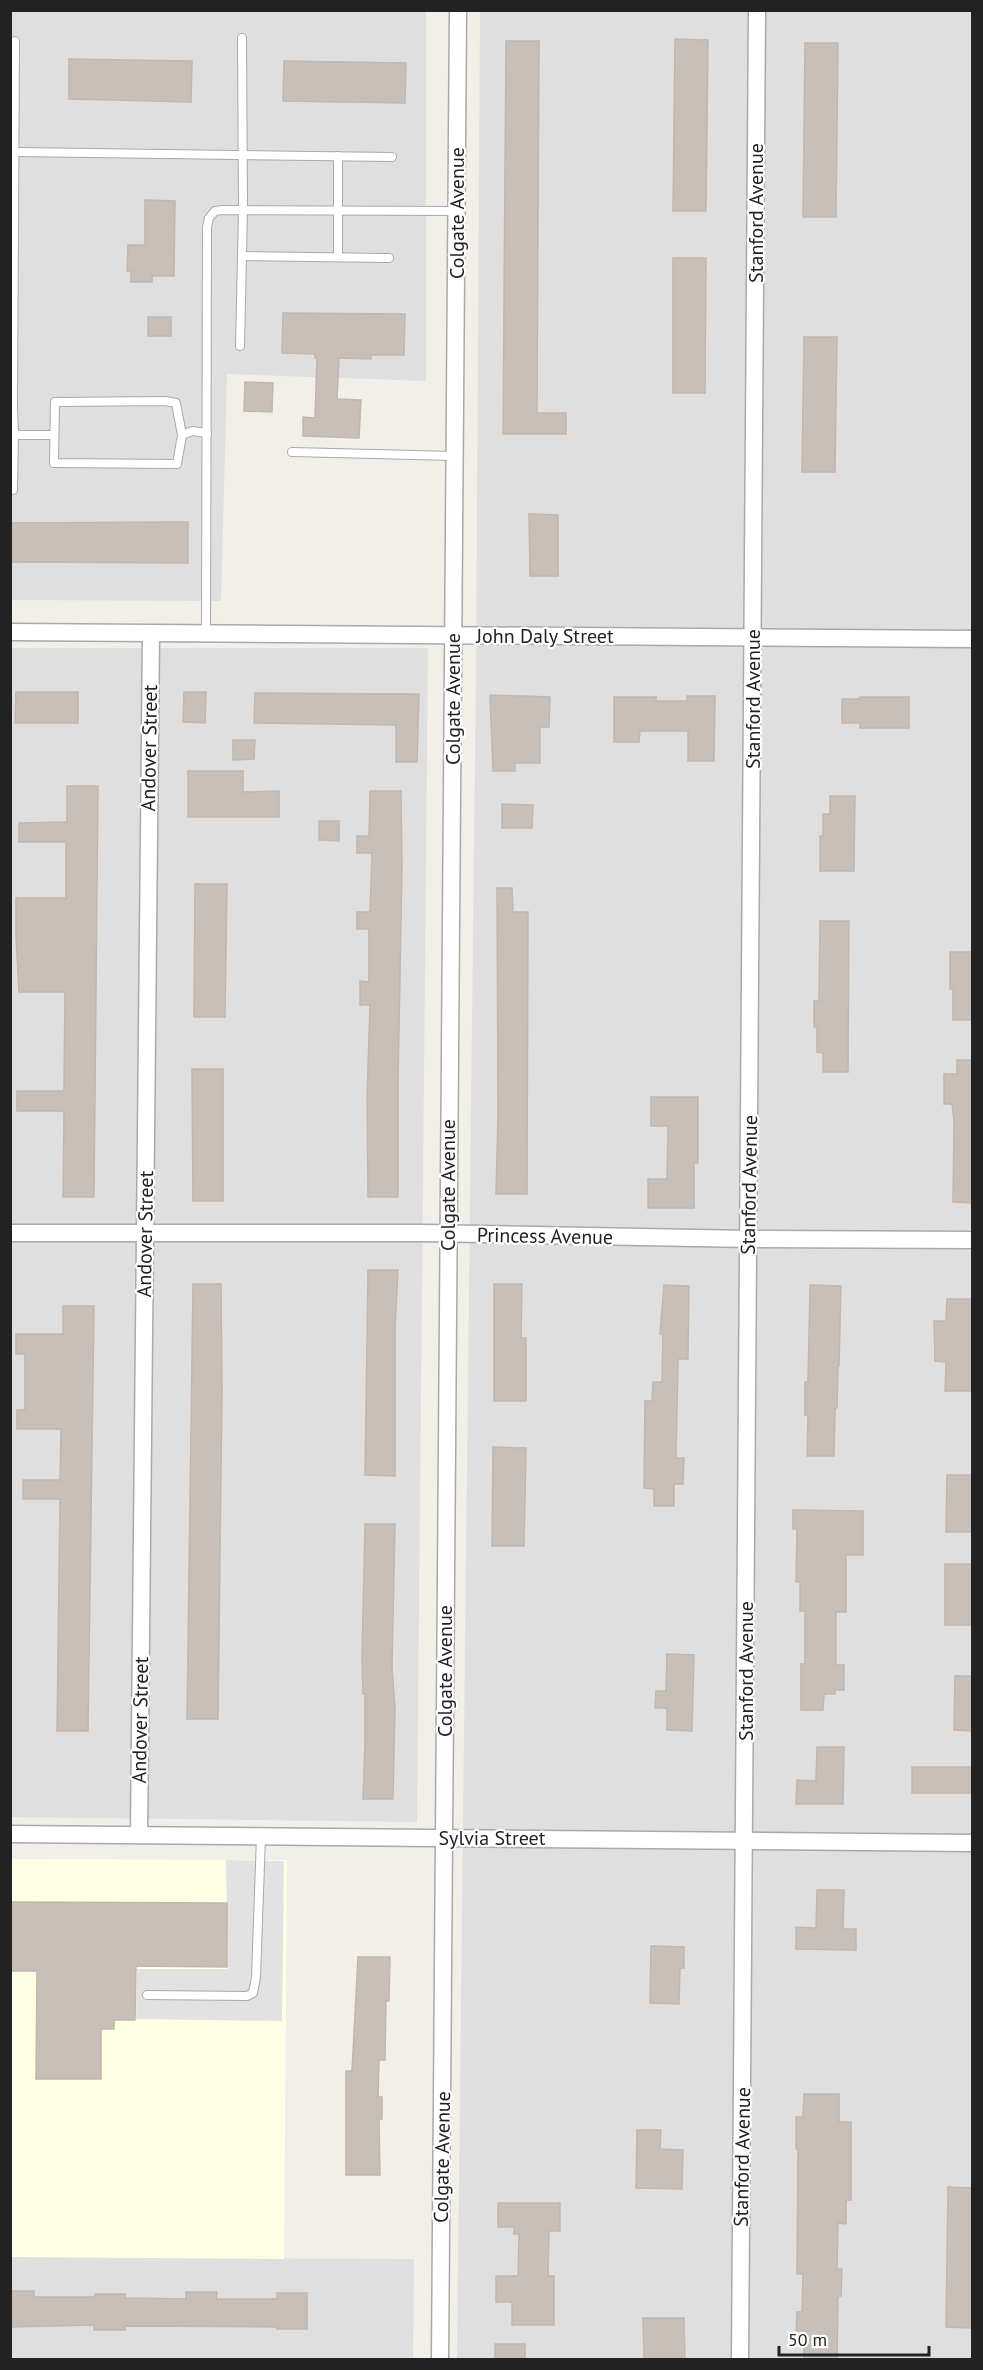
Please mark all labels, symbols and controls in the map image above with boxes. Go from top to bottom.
street label: Stanford Avenue [743,143,769,283]
street label: Colgate Avenue [444,147,470,279]
street label: John Daly Street [475,623,614,649]
street label: Stanford Avenue [740,629,766,769]
street label: Colgate Avenue [440,633,466,765]
street label: Andover Street [135,684,163,812]
street label: Stanford Avenue [735,1115,763,1255]
street label: Colgate Avenue [435,1119,461,1251]
street label: Andover Street [131,1170,159,1298]
street label: Princess Avenue [477,1222,613,1250]
street label: Stanford Avenue [733,1601,759,1741]
street label: Colgate Avenue [432,1605,458,1737]
street label: Andover Street [126,1656,154,1784]
street label: Sylvia Street [438,1825,546,1851]
street label: Stanford Avenue [728,2087,756,2227]
street label: Colgate Avenue [428,2091,456,2223]
scale bar [779,2319,929,2357]
text: 50 m [788,2328,827,2351]

